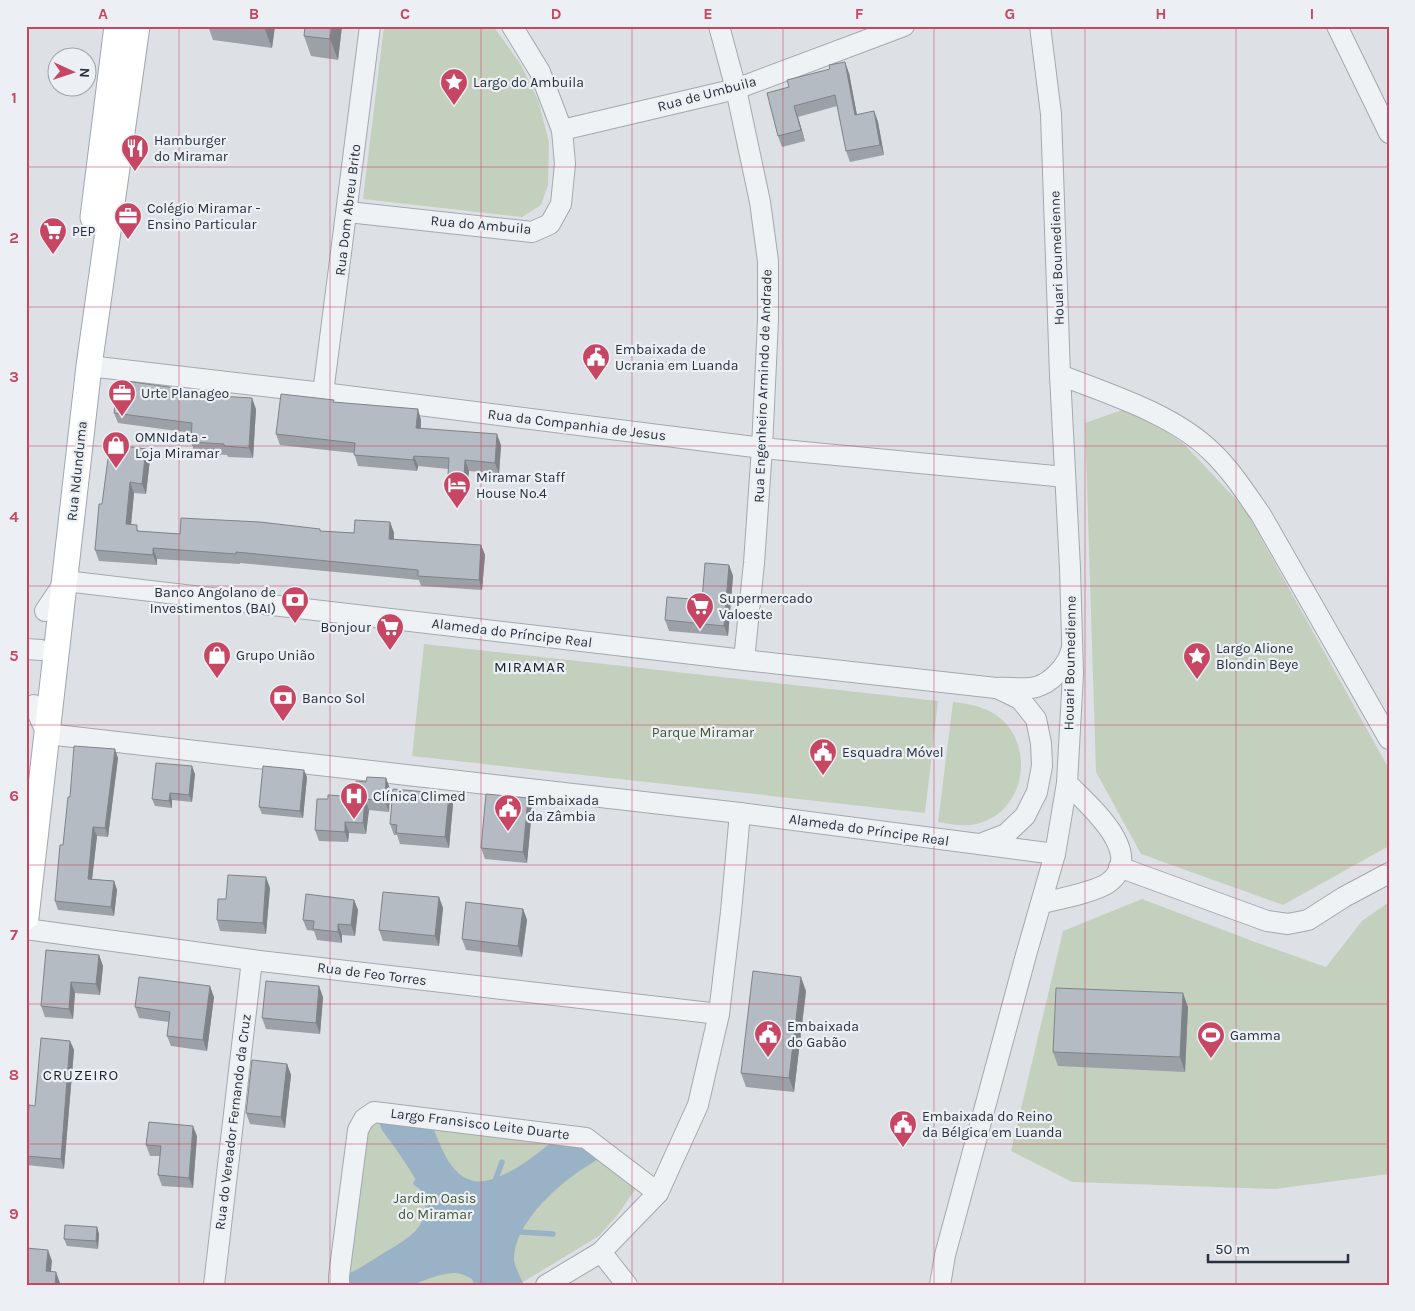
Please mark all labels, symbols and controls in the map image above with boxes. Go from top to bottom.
text: A [98,4,108,23]
text: B [249,4,259,23]
text: C [400,4,410,23]
text: D [551,4,562,23]
text: E [703,4,713,23]
text: F [855,4,864,23]
text: G [1005,4,1015,23]
text: H [1155,4,1167,23]
text: I [1310,4,1314,23]
north arrow [48,48,98,98]
text: N [76,67,93,78]
place icon: Largo do Ambuila [439,67,469,106]
street label: Rua de Umbuila [656,73,758,115]
place label: Largo do Ambuila [473,74,584,91]
text: 1 [11,88,17,107]
place label: Hamburger do Miramar [154,132,229,165]
restaurant icon: Hamburger do Miramar [120,133,150,172]
street label: Rua Dom Abreu Brito [331,143,365,277]
street label: Houari Boumedienne [1046,190,1068,326]
place label: Colégio Miramar - Ensino Particular [147,200,260,233]
office icon: Colégio Miramar - Ensino Particular [113,201,143,240]
street label: Rua do Ambuila [430,212,532,238]
supermarket icon: PEP [38,216,68,255]
place label: PEP [72,223,96,240]
text: 2 [9,228,19,247]
street label: Rua Engenheiro Armindo de Andrade [750,269,776,503]
place label: Embaixada de Ucrania em Luanda [615,341,739,374]
public building icon: Embaixada de Ucrania em Luanda [581,342,611,381]
text: 3 [9,367,19,386]
office icon: Urte Planageo [107,378,137,417]
place label: Urte Planageo [141,385,229,402]
street label: Rua da Companhia de Jesus [487,406,667,444]
street label: Rua Ndunduma [63,420,91,522]
place label: OMNIdata - Loja Miramar [135,429,220,462]
shop icon: OMNIdata - Loja Miramar [101,430,131,469]
place label: Miramar Staff House No.4 [476,469,565,502]
hotel icon: Miramar Staff House No.4 [442,470,472,509]
text: 4 [9,507,19,526]
place label: Banco Angolano de Investimentos (BAI) [150,584,276,617]
bank icon: Banco Angolano de Investimentos (BAI) [280,585,310,624]
place label: Supermercado Valoeste [719,590,813,623]
supermarket icon: Supermercado Valoeste [685,591,715,630]
street label: Houari Boumedienne [1060,596,1080,730]
supermarket icon: Bonjour [375,612,405,651]
street label: Alameda do Príncipe Real [431,615,593,651]
place label: Bonjour [321,619,372,636]
shop icon: Grupo União [202,640,232,679]
place label: Largo Alione Blondin Beye [1216,640,1299,673]
place icon: Largo Alione Blondin Beye [1182,641,1212,680]
text: 5 [9,646,19,665]
place label: Grupo União [236,647,315,664]
district label: MIRAMAR [494,658,566,676]
bank icon: Banco Sol [268,683,298,722]
place label: Banco Sol [302,690,365,707]
park label: Parque Miramar [652,724,755,741]
public building icon: Esquadra Móvel [808,737,838,776]
place label: Esquadra Móvel [842,744,944,761]
hospital icon: Clínica Climed [339,781,369,820]
text: 6 [9,786,19,805]
place label: Clínica Climed [373,788,466,805]
place label: Embaixada da Zâmbia [527,792,599,825]
public building icon: Embaixada da Zâmbia [493,793,523,832]
street label: Alameda do Príncipe Real [788,810,950,850]
text: 7 [10,925,18,944]
street label: Rua de Feo Torres [316,959,428,989]
street label: Rua do Vereador Fernando da Cruz [211,1013,255,1231]
place label: Embaixada do Gabão [787,1018,859,1051]
public building icon: Embaixada do Gabão [753,1019,783,1058]
sports icon: Gamma [1196,1020,1226,1059]
place label: Gamma [1230,1027,1281,1044]
text: 8 [9,1065,19,1084]
district label: CRUZEIRO [43,1066,119,1084]
street label: Largo Fransisco Leite Duarte [390,1105,570,1143]
place label: Embaixada do Reino da Bélgica em Luanda [922,1108,1062,1141]
public building icon: Embaixada do Reino da Bélgica em Luanda [888,1109,918,1148]
park label: Jardim Oasis do Miramar [394,1190,476,1223]
text: 9 [9,1204,19,1223]
scale bar [1208,1231,1348,1263]
text: 50 m [1215,1240,1250,1258]

